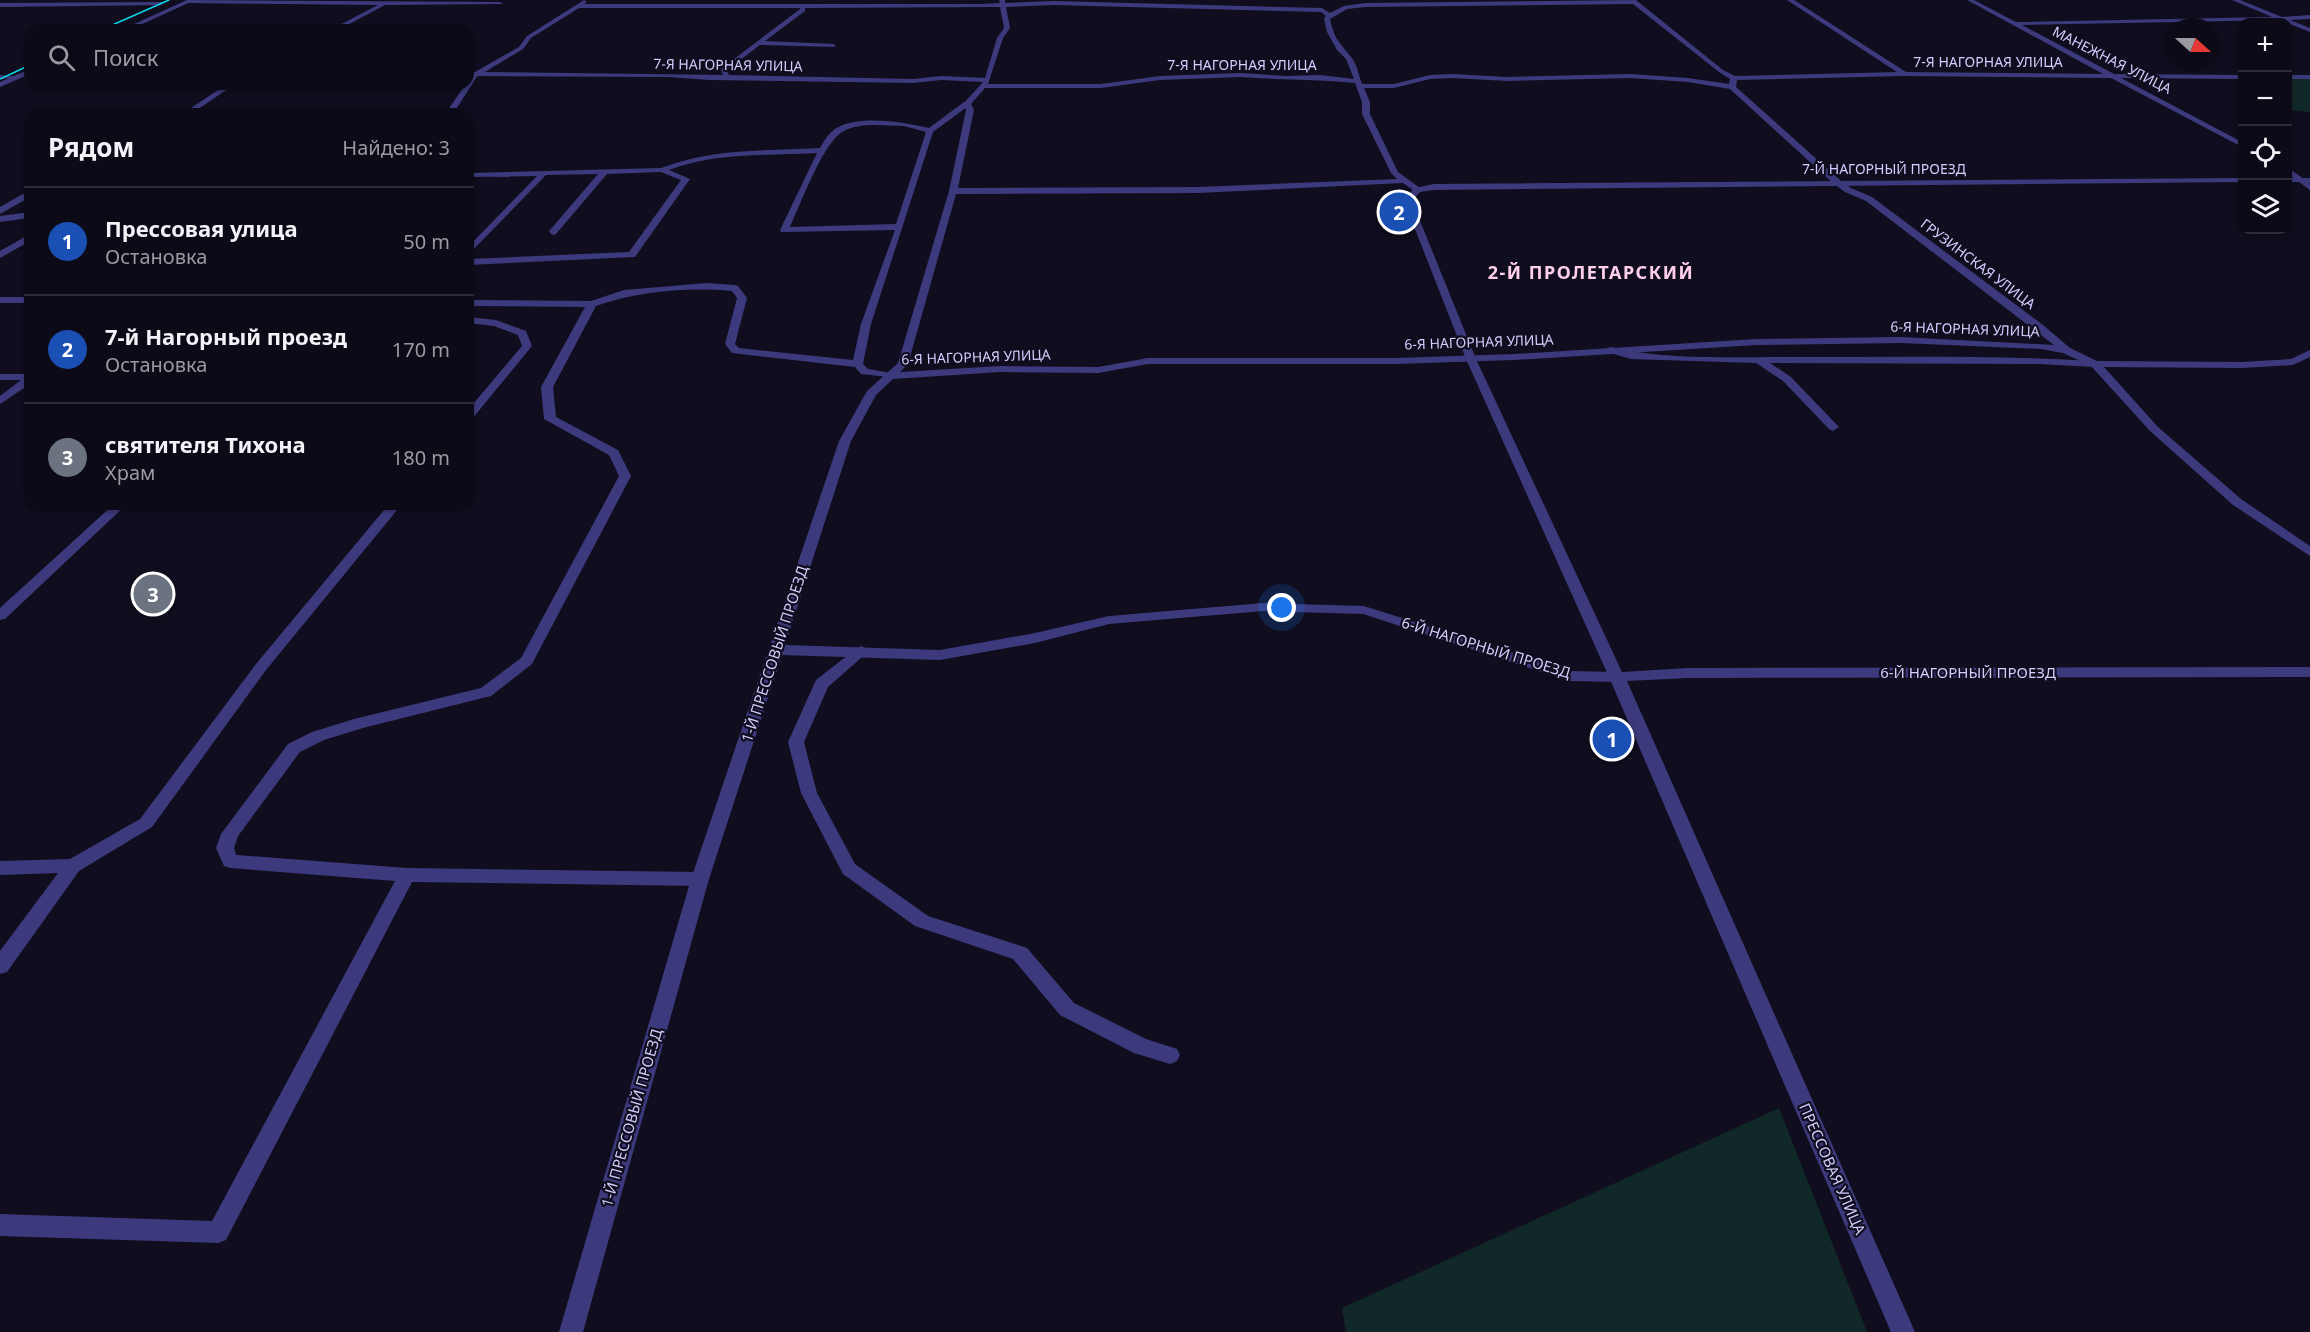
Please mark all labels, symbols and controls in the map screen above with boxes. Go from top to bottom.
north arrow [2166,18,2220,72]
map controls [2238,18,2292,234]
button: + [2238,18,2292,72]
street label: МАНЕЖНАЯ УЛИЦА [2049,21,2175,98]
search box [24,24,474,90]
icon: search [45,41,78,74]
text: Поиск [93,42,158,72]
street label: 7-Я НАГОРНАЯ УЛИЦА [1913,52,2063,71]
street label: 7-Я НАГОРНАЯ УЛИЦА [653,54,803,75]
street label: 7-Я НАГОРНАЯ УЛИЦА [1167,55,1317,74]
button: − [2238,72,2292,126]
button: locate [2238,126,2292,180]
text: Рядом [48,129,134,165]
text: Найдено: 3 [342,134,450,161]
street label: 7-Й НАГОРНЫЙ ПРОЕЗД [1802,159,1967,178]
button: layers [2238,180,2292,234]
pin: 2 [1380,190,1418,234]
text: Прессовая улица [105,213,298,243]
street label: ГРУЗИНСКАЯ УЛИЦА [1917,214,2040,313]
text: 1 [62,228,73,255]
text: 50 m [403,228,450,255]
text: Остановка [105,243,207,270]
district label: 2-Й ПРОЛЕТАРСКИЙ [1488,260,1694,284]
street label: 6-Я НАГОРНАЯ УЛИЦА [1890,316,2040,341]
text: 7-й Нагорный проезд [105,321,347,351]
street label: 6-Я НАГОРНАЯ УЛИЦА [1404,329,1554,354]
text: 2 [62,336,73,363]
text: 170 m [392,336,450,363]
street label: 6-Я НАГОРНАЯ УЛИЦА [901,344,1051,369]
text: Остановка [105,351,207,378]
text: святителя Тихона [105,429,306,459]
text: 3 [62,444,73,471]
text: 180 m [392,444,450,471]
text: Храм [105,459,155,486]
street label: 1-Й ПРЕССОВЫЙ ПРОЕЗД [736,563,812,744]
pin: 3 [134,572,172,616]
your location [1267,593,1296,622]
street label: 6-Й НАГОРНЫЙ ПРОЕЗД [1399,612,1573,682]
street label: 6-Й НАГОРНЫЙ ПРОЕЗД [1880,662,2056,682]
pin: 1 [1592,716,1632,762]
street label: 1-Й ПРЕССОВЫЙ ПРОЕЗД [596,1026,666,1209]
street label: ПРЕССОВАЯ УЛИЦА [1795,1100,1871,1238]

